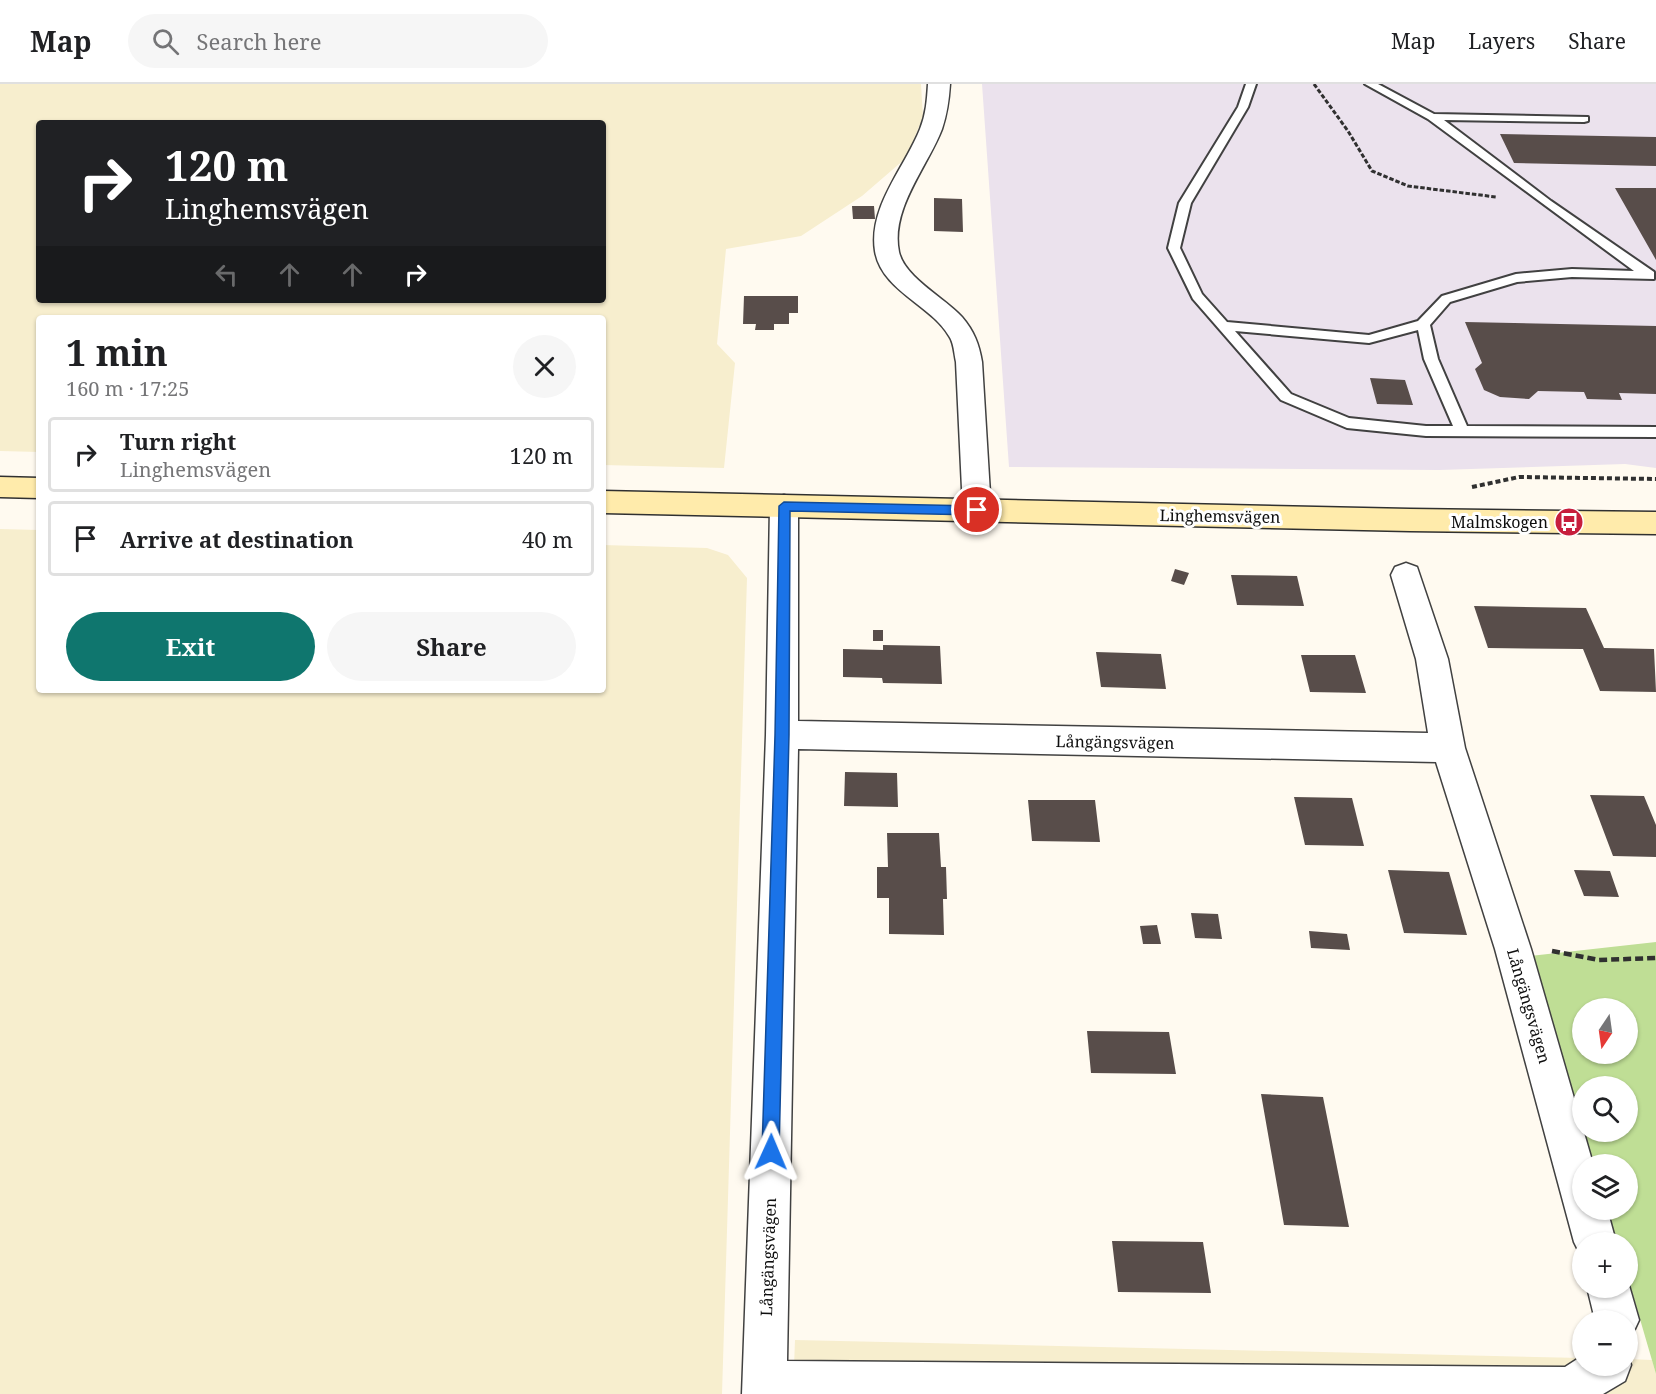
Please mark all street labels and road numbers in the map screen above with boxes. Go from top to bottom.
street label: Linghemsvägen [1159,504,1281,528]
street label: Långängsvägen [1055,730,1175,754]
street label: Långängsvägen [1502,946,1556,1066]
street label: Långängsvägen [755,1197,781,1317]

